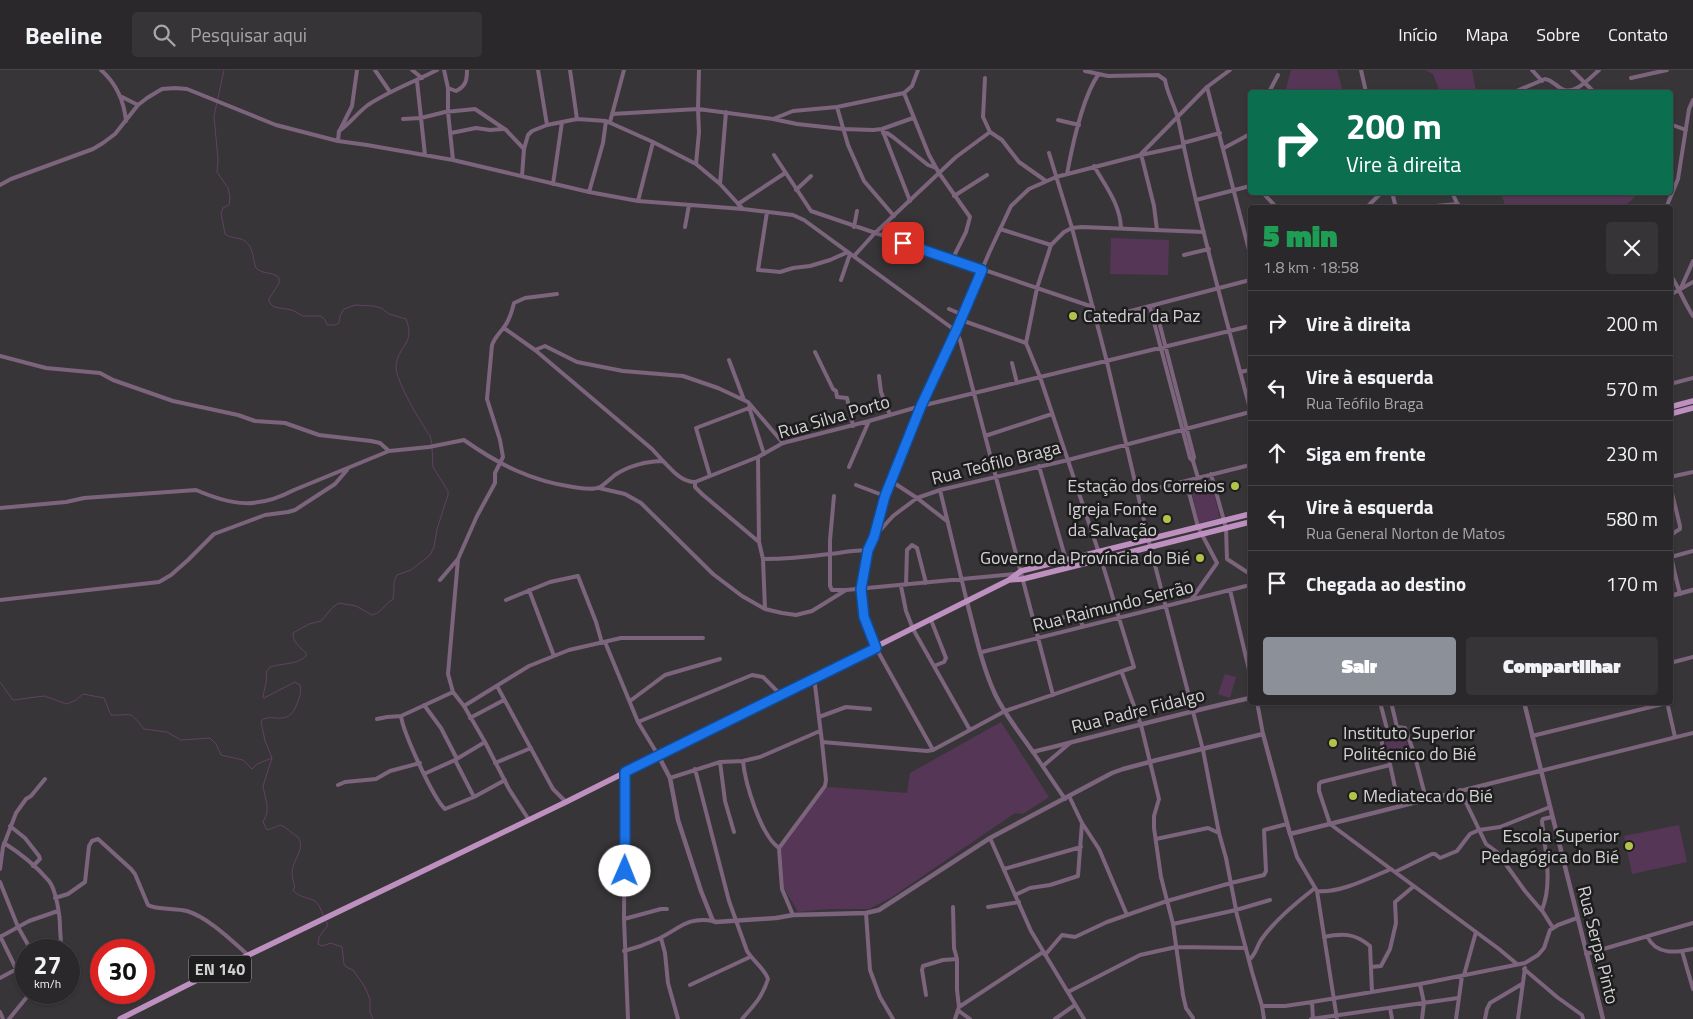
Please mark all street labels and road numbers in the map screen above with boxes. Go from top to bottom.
street label: Rua Silva Porto [775,388,893,445]
street label: Rua Teófilo Braga [929,433,1063,492]
street label: Rua Raimundo Serrão [1030,572,1196,639]
street label: Rua Padre Fidalgo [1068,681,1207,740]
street label: Rua Serpa Pinto [1571,883,1626,1007]
road number: EN 140 [189,956,251,982]

